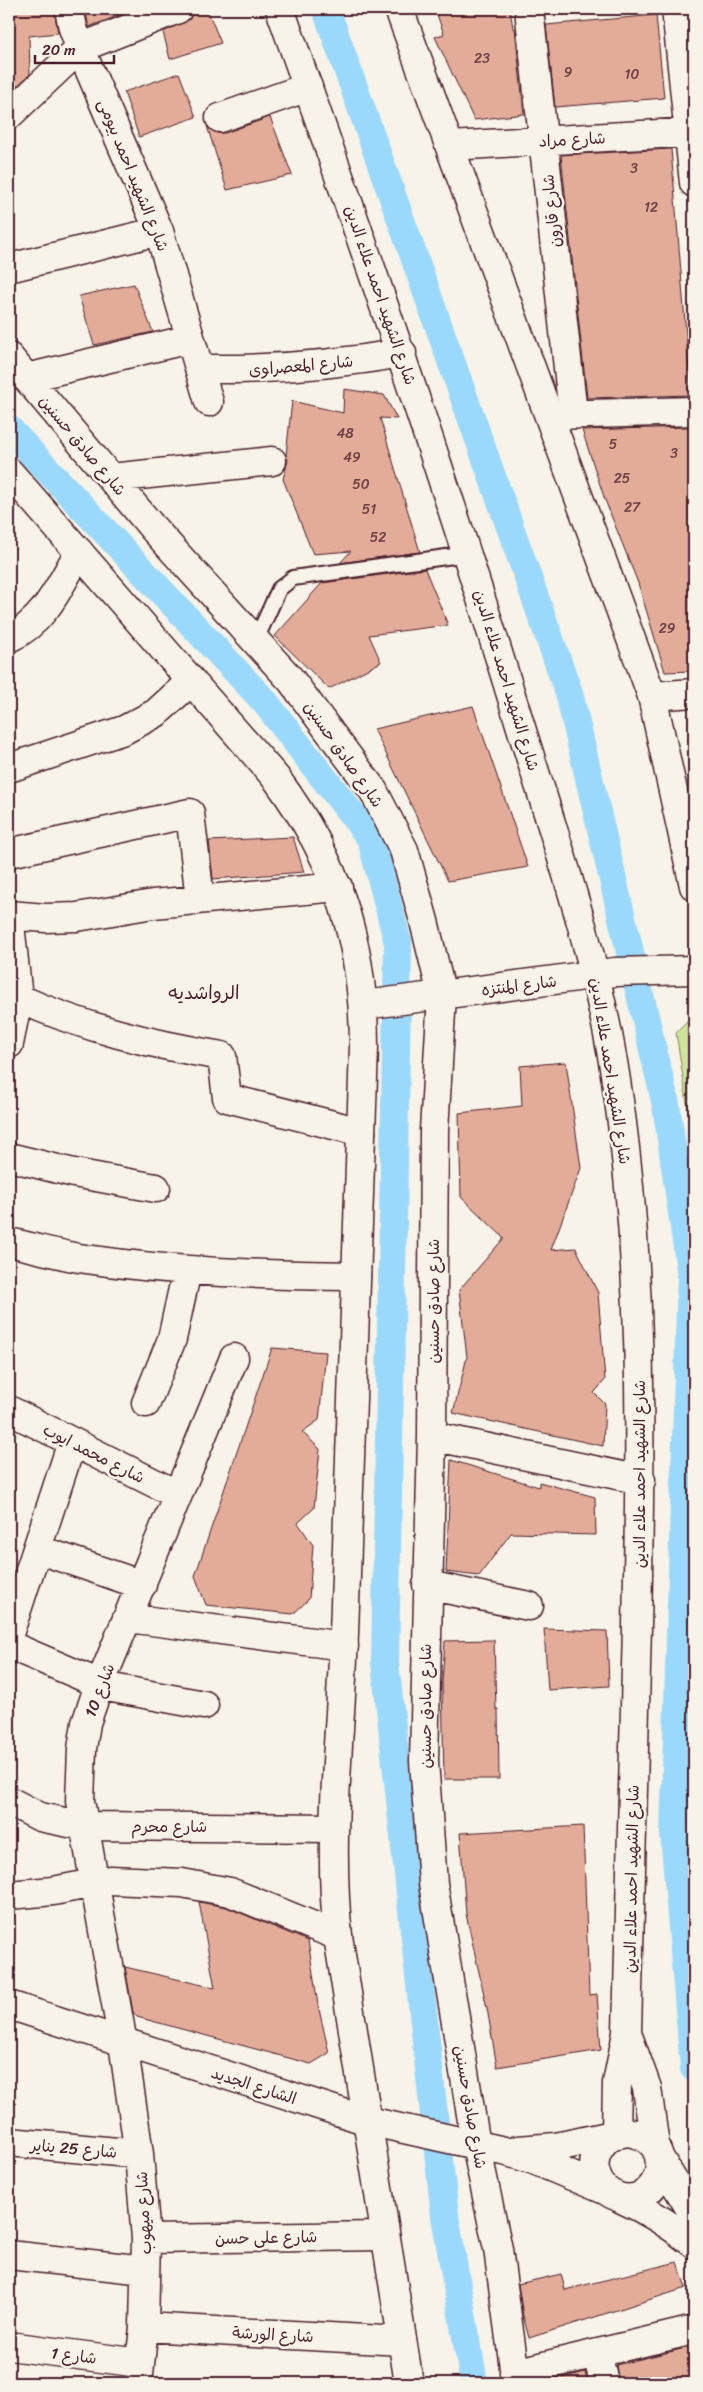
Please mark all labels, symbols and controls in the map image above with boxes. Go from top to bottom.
scale bar [35,32,114,64]
text: 20 m [42,37,76,63]
house number: 23 [474,46,490,71]
house number: 9 [564,60,573,85]
house number: 10 [625,62,640,87]
street label: شارع الشهيد احمد بيومى [90,95,177,256]
street label: شارع مراد [538,123,606,156]
house number: 3 [630,156,638,181]
street label: شارع قارون [533,173,570,249]
house number: 12 [644,195,658,220]
street label: شارع الشهيد احمد علاء الدين [336,201,425,389]
street label: شارع المعصراوى [248,346,354,385]
street label: شارع صادق حسنين [31,388,134,502]
house number: 48 [336,421,354,446]
house number: 5 [609,432,618,457]
house number: 3 [670,441,678,466]
house number: 49 [343,445,361,470]
house number: 25 [614,466,631,491]
house number: 50 [352,472,370,497]
house number: 27 [624,495,641,520]
house number: 51 [362,497,376,522]
house number: 52 [370,525,386,550]
street label: شارع الشهيد احمد علاء الدين [465,586,548,775]
house number: 29 [659,616,676,641]
street label: شارع صادق حسنين [296,695,391,814]
street label: شارع المنتزه [480,966,558,1005]
district label: الرواشديه [168,976,240,1009]
street label: شارع الشهيد احمد علاء الدين [581,976,640,1166]
street label: شارع صادق حسنين [419,1239,448,1363]
street label: شارع الشهيد احمد علاء الدين [625,1380,654,1568]
street label: شارع محمد ايوب [38,1415,150,1492]
street label: شارع صادق حسنين [411,1644,440,1768]
street label: شارع 10 [76,1659,123,1721]
street label: شارع الشهيد احمد علاء الدين [615,1785,648,1973]
street label: شارع محرم [131,1812,207,1841]
street label: شارع صادق حسنين [445,2043,496,2171]
street label: الشارع الجديد [207,2058,300,2113]
street label: شارع 25 يناير [27,2130,118,2167]
street label: شارع ميهوب [127,2171,160,2255]
street label: شارع على حسن [215,2222,317,2253]
street label: شارع الورشة [232,2318,314,2351]
street label: شارع 1 [50,2338,98,2373]

